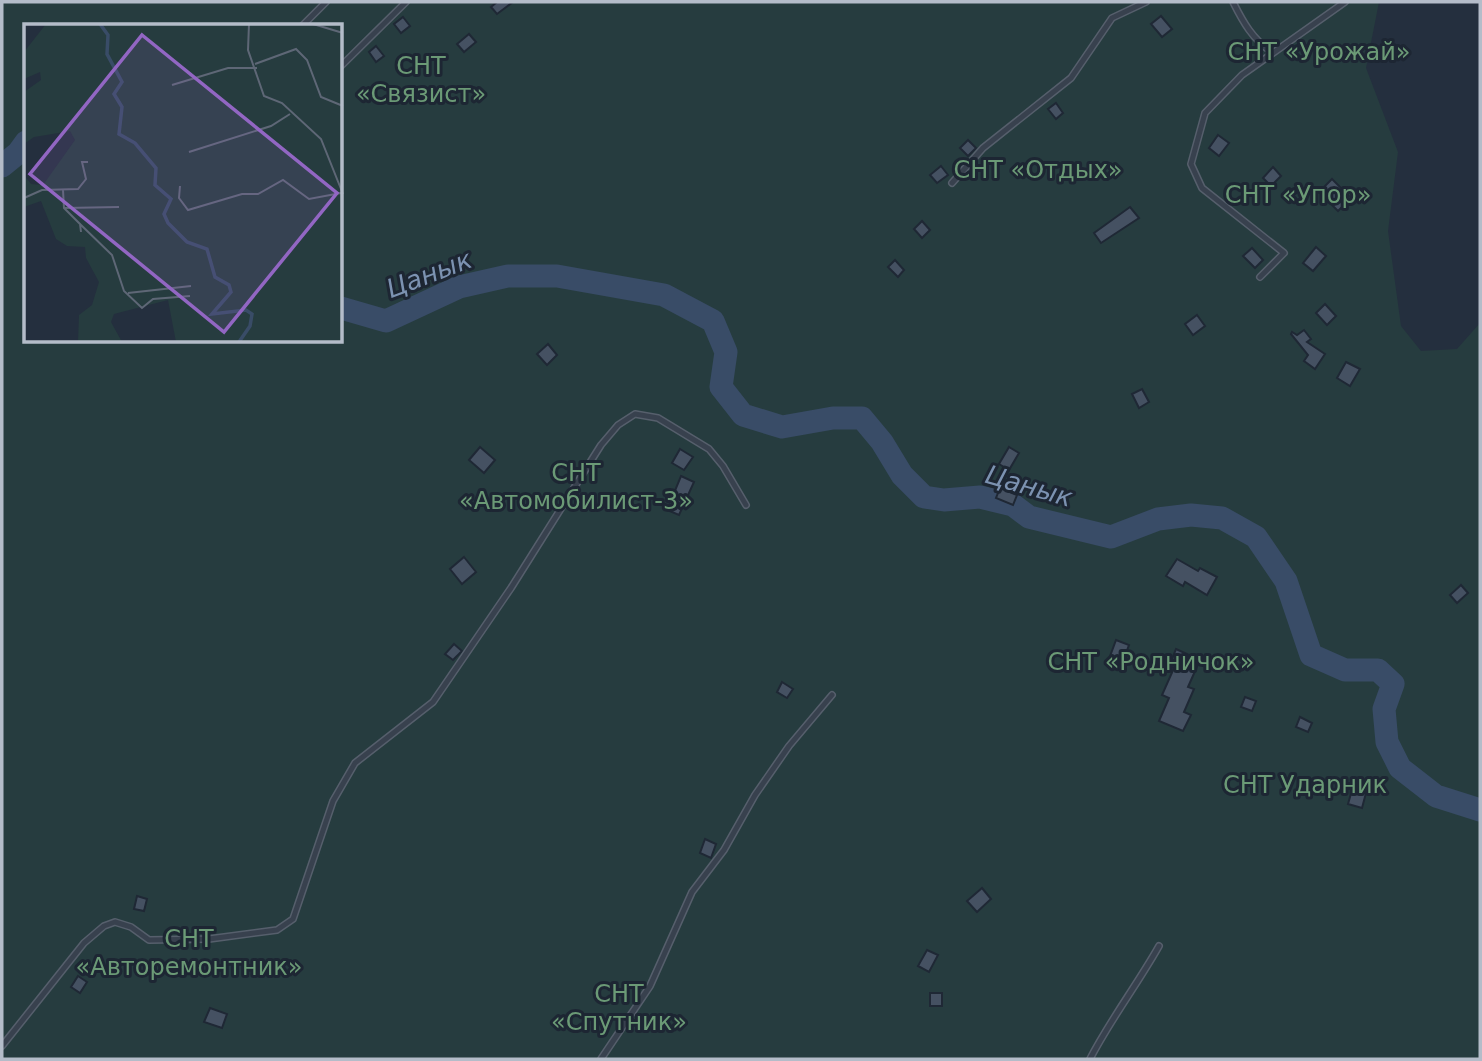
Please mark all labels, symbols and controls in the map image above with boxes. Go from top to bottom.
inset map [24,24,343,343]
park label: СНТ «Урожай» [1228,38,1410,66]
park label: СНТ «Связист» [356,52,486,108]
park label: СНТ «Отдых» [953,156,1123,184]
park label: СНТ «Упор» [1225,181,1371,209]
water label: Цанык [382,244,476,304]
park label: СНТ «Автомобилист-3» [459,459,693,515]
water label: Цанык [982,459,1076,513]
park label: СНТ «Родничок» [1048,648,1254,676]
park label: СНТ Ударник [1223,771,1387,799]
park label: СНТ «Авторемонтник» [76,925,302,981]
park label: СНТ «Спутник» [551,980,687,1036]

